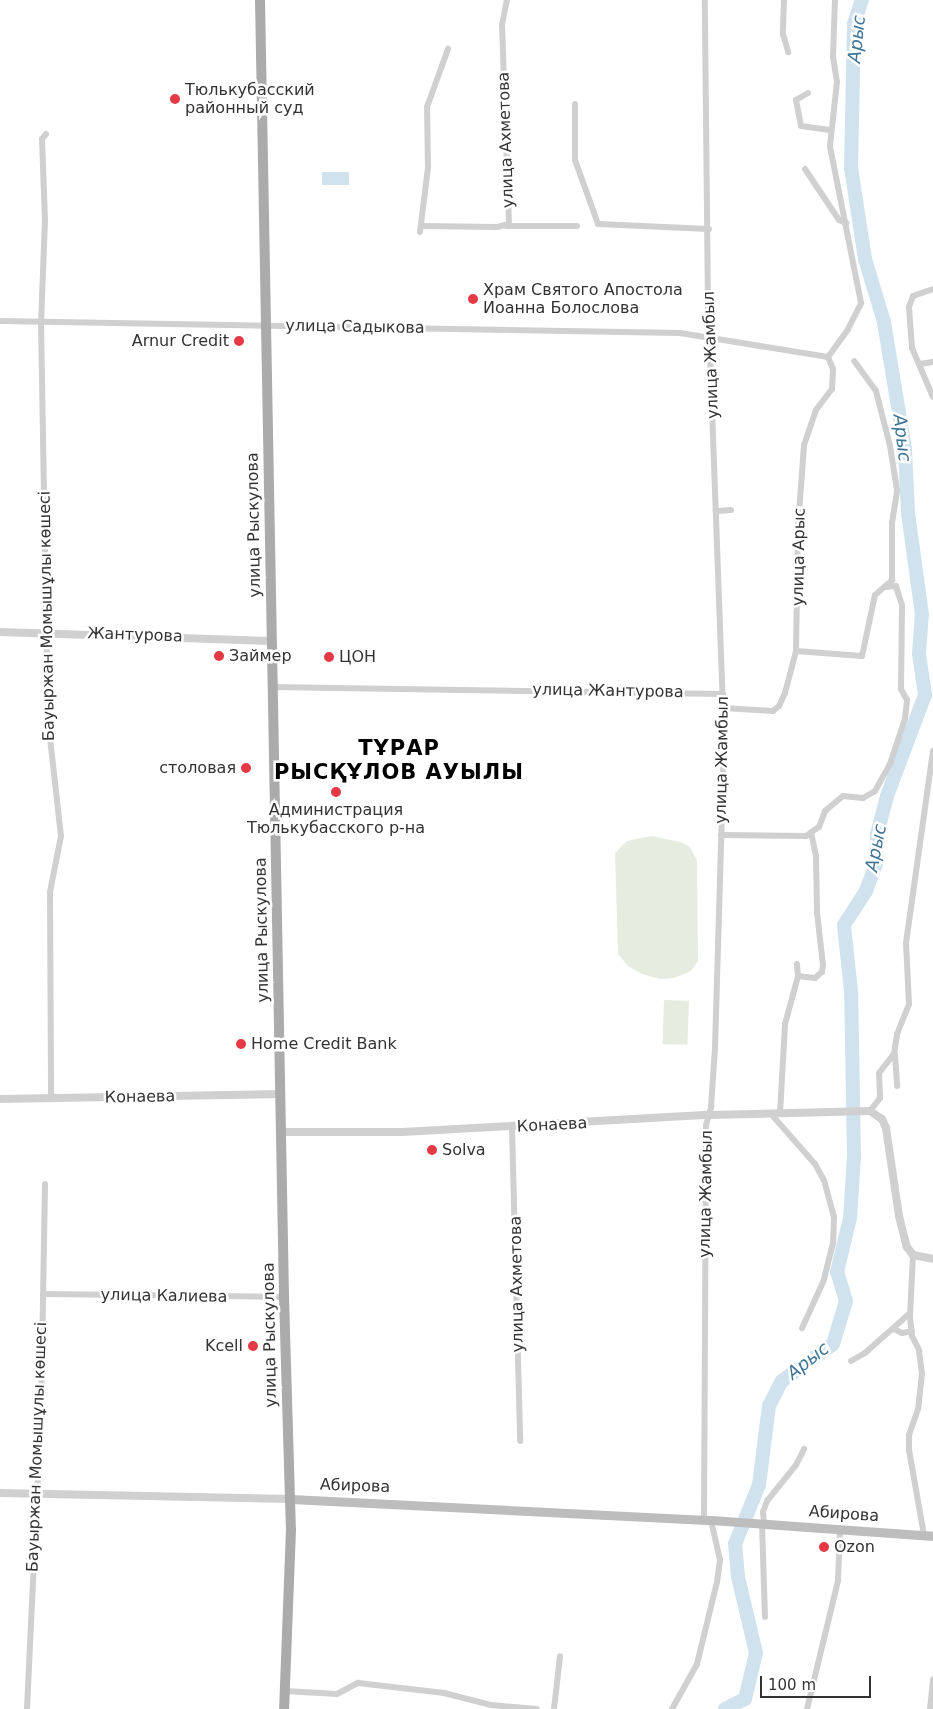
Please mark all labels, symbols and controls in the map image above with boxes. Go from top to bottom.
water label: Арыс [844,14,870,64]
street label: улица Ахметова [494,71,518,209]
place label: Тюлькубасский районный суд [185,80,315,118]
marker: Тюлькубасский районный суд [169,93,181,105]
place label: Храм Святого Апостола Иоанна Болослова [483,280,683,318]
street label: улица Жамбыл [699,291,723,419]
marker: Храм Святого Апостола Иоанна Болослова [467,293,479,305]
street label: улица Садыкова [285,316,425,338]
place label: Arnur Credit [132,331,229,351]
marker: Arnur Credit [233,335,245,347]
water label: Арыс [888,413,916,463]
street label: улица Рыскулова [243,452,265,598]
street label: Бауыржан Момышұлы көшесі [35,491,59,741]
street label: улица Арыс [789,508,809,606]
street label: Жантурова [87,624,183,646]
place label: Займер [229,646,292,666]
place label: ЦОН [339,647,376,667]
marker: Займер [213,650,225,662]
marker: ЦОН [323,651,335,663]
street label: улица Жантурова [532,680,684,702]
street label: улица Жамбыл [711,696,733,824]
district label: ТҰРАР РЫСҚҰЛОВ АУЫЛЫ [272,735,526,785]
place label: столовая [159,758,236,778]
marker: столовая [240,762,252,774]
marker: Администрация Тюлькубасского р-на [330,786,342,798]
place label: Администрация Тюлькубасского р-на [247,800,425,838]
water label: Арыс [861,822,891,874]
street label: улица Рыскулова [251,857,273,1003]
place label: Home Credit Bank [251,1034,397,1054]
marker: Home Credit Bank [235,1038,247,1050]
street label: Конаева [105,1087,175,1107]
street label: Конаева [516,1114,588,1136]
street label: улица Жамбыл [695,1130,717,1258]
place label: Solva [442,1140,486,1160]
marker: Solva [426,1144,438,1156]
street label: улица Ахметова [506,1216,528,1352]
street label: улица Рыскулова [259,1262,281,1408]
street label: улица Калиева [100,1285,228,1307]
street label: Бауыржан Момышұлы көшесі [23,1322,51,1572]
place label: Kcell [205,1336,243,1356]
water label: Арыс [782,1338,834,1384]
marker: Kcell [247,1340,259,1352]
street label: Абирова [319,1475,391,1497]
street label: Абирова [808,1502,880,1526]
place label: Ozon [834,1537,875,1557]
marker: Ozon [818,1541,830,1553]
scale bar [763,1666,874,1698]
text: 100 m [768,1676,816,1694]

